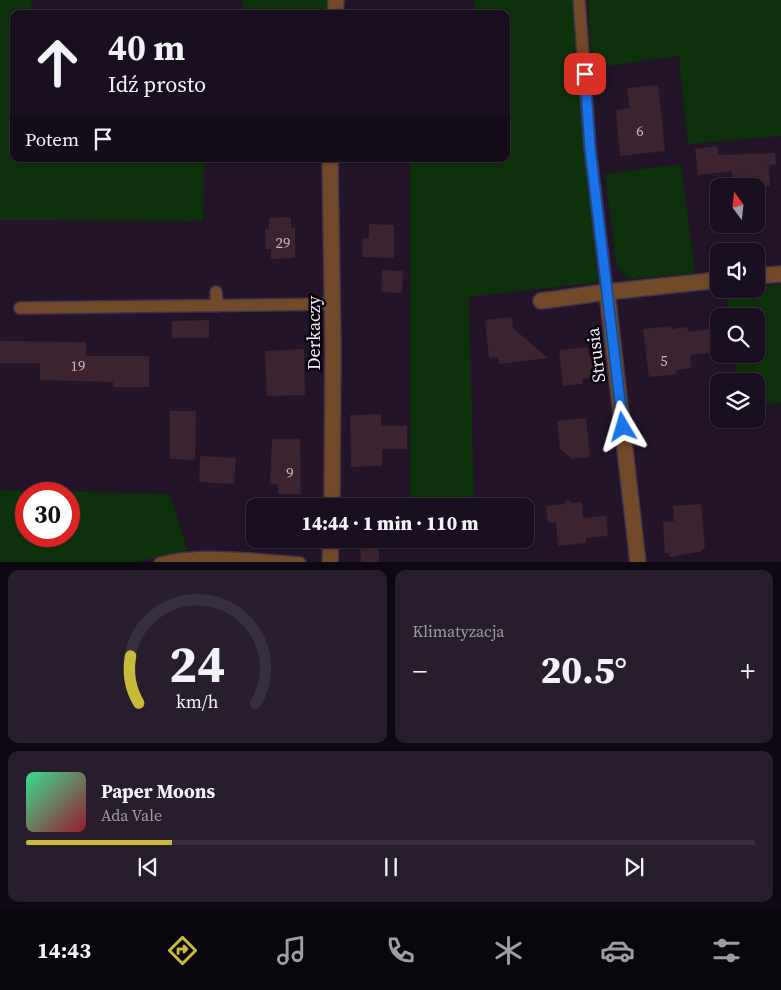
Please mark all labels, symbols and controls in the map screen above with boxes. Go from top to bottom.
text: 40 m [108,24,185,72]
icon: ahead [25,30,90,95]
pin [564,53,606,95]
icon: arrive [571,60,599,88]
text: Idź prosto [108,69,206,99]
house number: 6 [636,120,644,141]
icon: arrive [89,125,117,153]
text: Potem [25,126,79,152]
north arrow [710,178,765,232]
map controls [710,178,765,428]
house number: 29 [275,232,291,253]
button: sound [710,243,765,298]
street label: Derkaczy [301,295,326,370]
button: search [710,308,765,363]
street label: Strusia [580,325,611,384]
house number: 5 [660,350,668,371]
house number: 19 [70,355,86,376]
button: layers [710,373,765,428]
position arrow [596,400,648,452]
house number: 9 [286,462,294,483]
speed limit sign: 30 [15,482,80,547]
text: 14:44 · 1 min · 110 m [301,510,479,536]
text: Klimatyzacja [413,620,504,642]
text: 24 [169,628,225,699]
text: 20.5° [540,644,627,696]
text: − [413,652,427,690]
text: + [740,652,755,690]
text: km/h [176,689,219,714]
text: Paper Moons [101,778,215,804]
text: Ada Vale [101,804,162,826]
icon: previous [134,853,162,881]
icon: pause [377,853,405,881]
icon: next [620,853,648,881]
icon: directions [165,933,200,968]
icon: music [274,933,309,968]
icon: phone [383,933,418,968]
icon: climate [491,933,526,968]
icon: car [600,933,635,968]
icon: filters [709,933,744,968]
text: 14:43 [37,935,91,965]

